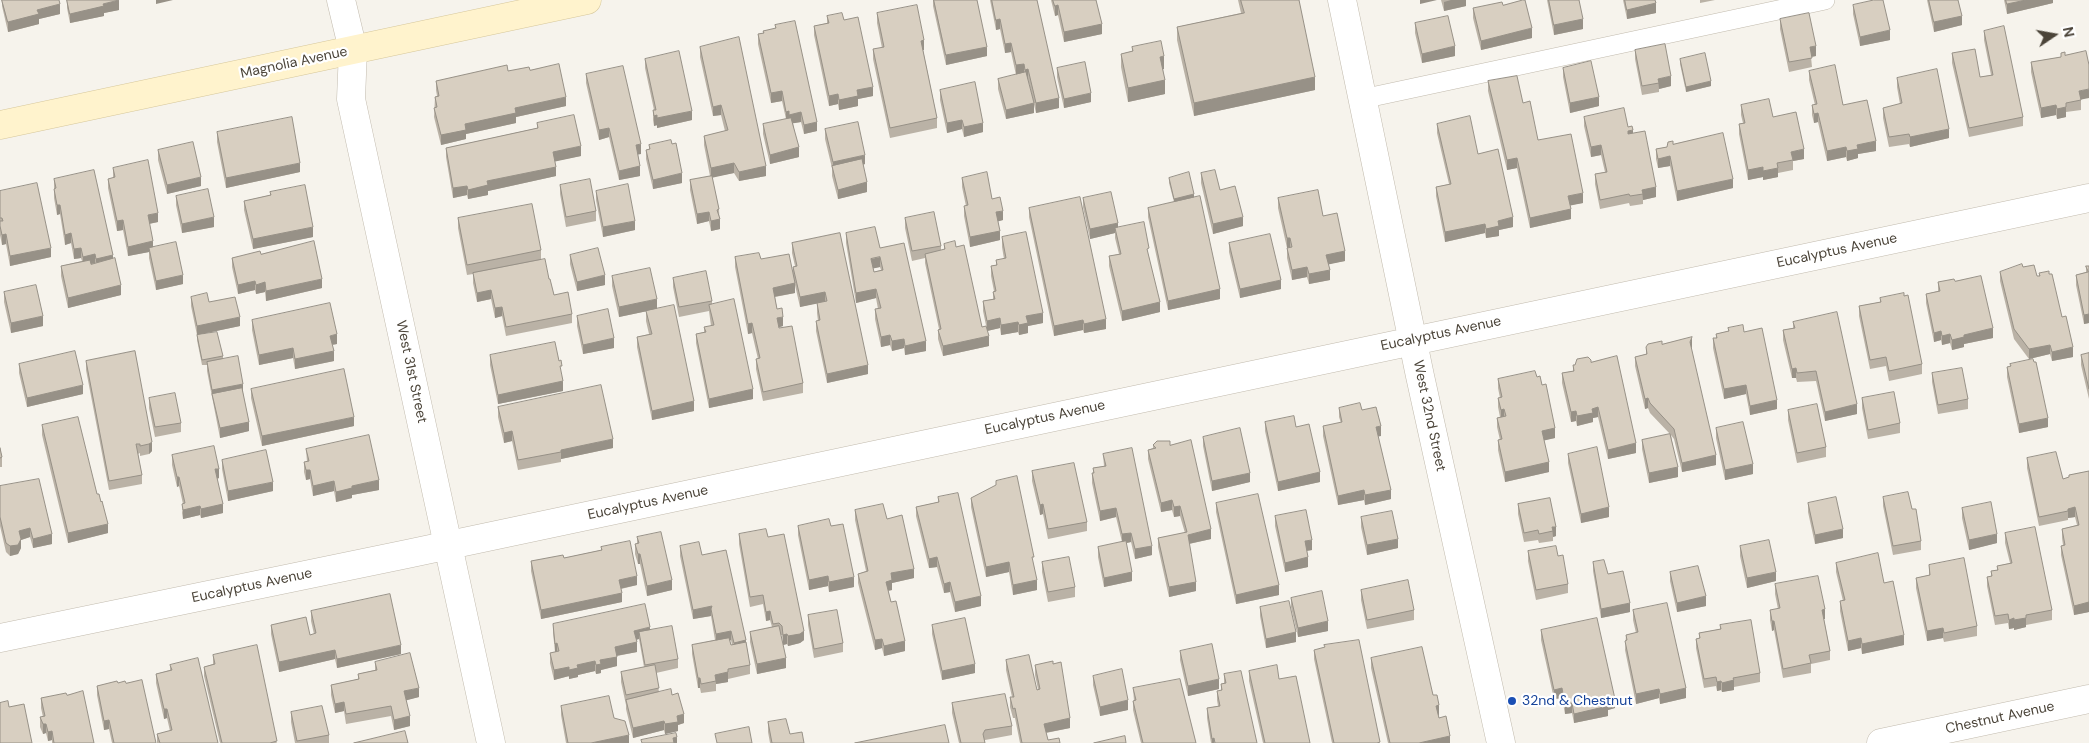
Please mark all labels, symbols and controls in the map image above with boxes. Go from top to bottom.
north arrow [2029,10,2079,60]
text: N [2059,25,2079,39]
street label: Magnolia Avenue [239,43,349,83]
street label: Eucalyptus Avenue [1775,230,1899,272]
street label: Eucalyptus Avenue [1379,313,1503,355]
street label: West 31st Street [392,319,430,425]
street label: West 32nd Street [1409,359,1449,473]
street label: Eucalyptus Avenue [983,397,1107,439]
street label: Eucalyptus Avenue [586,482,710,524]
street label: Eucalyptus Avenue [190,565,314,607]
place label: 32nd & Chestnut [1522,693,1633,709]
marker: 32nd & Chestnut [1506,695,1518,707]
street label: Chestnut Avenue [1944,698,2056,738]

